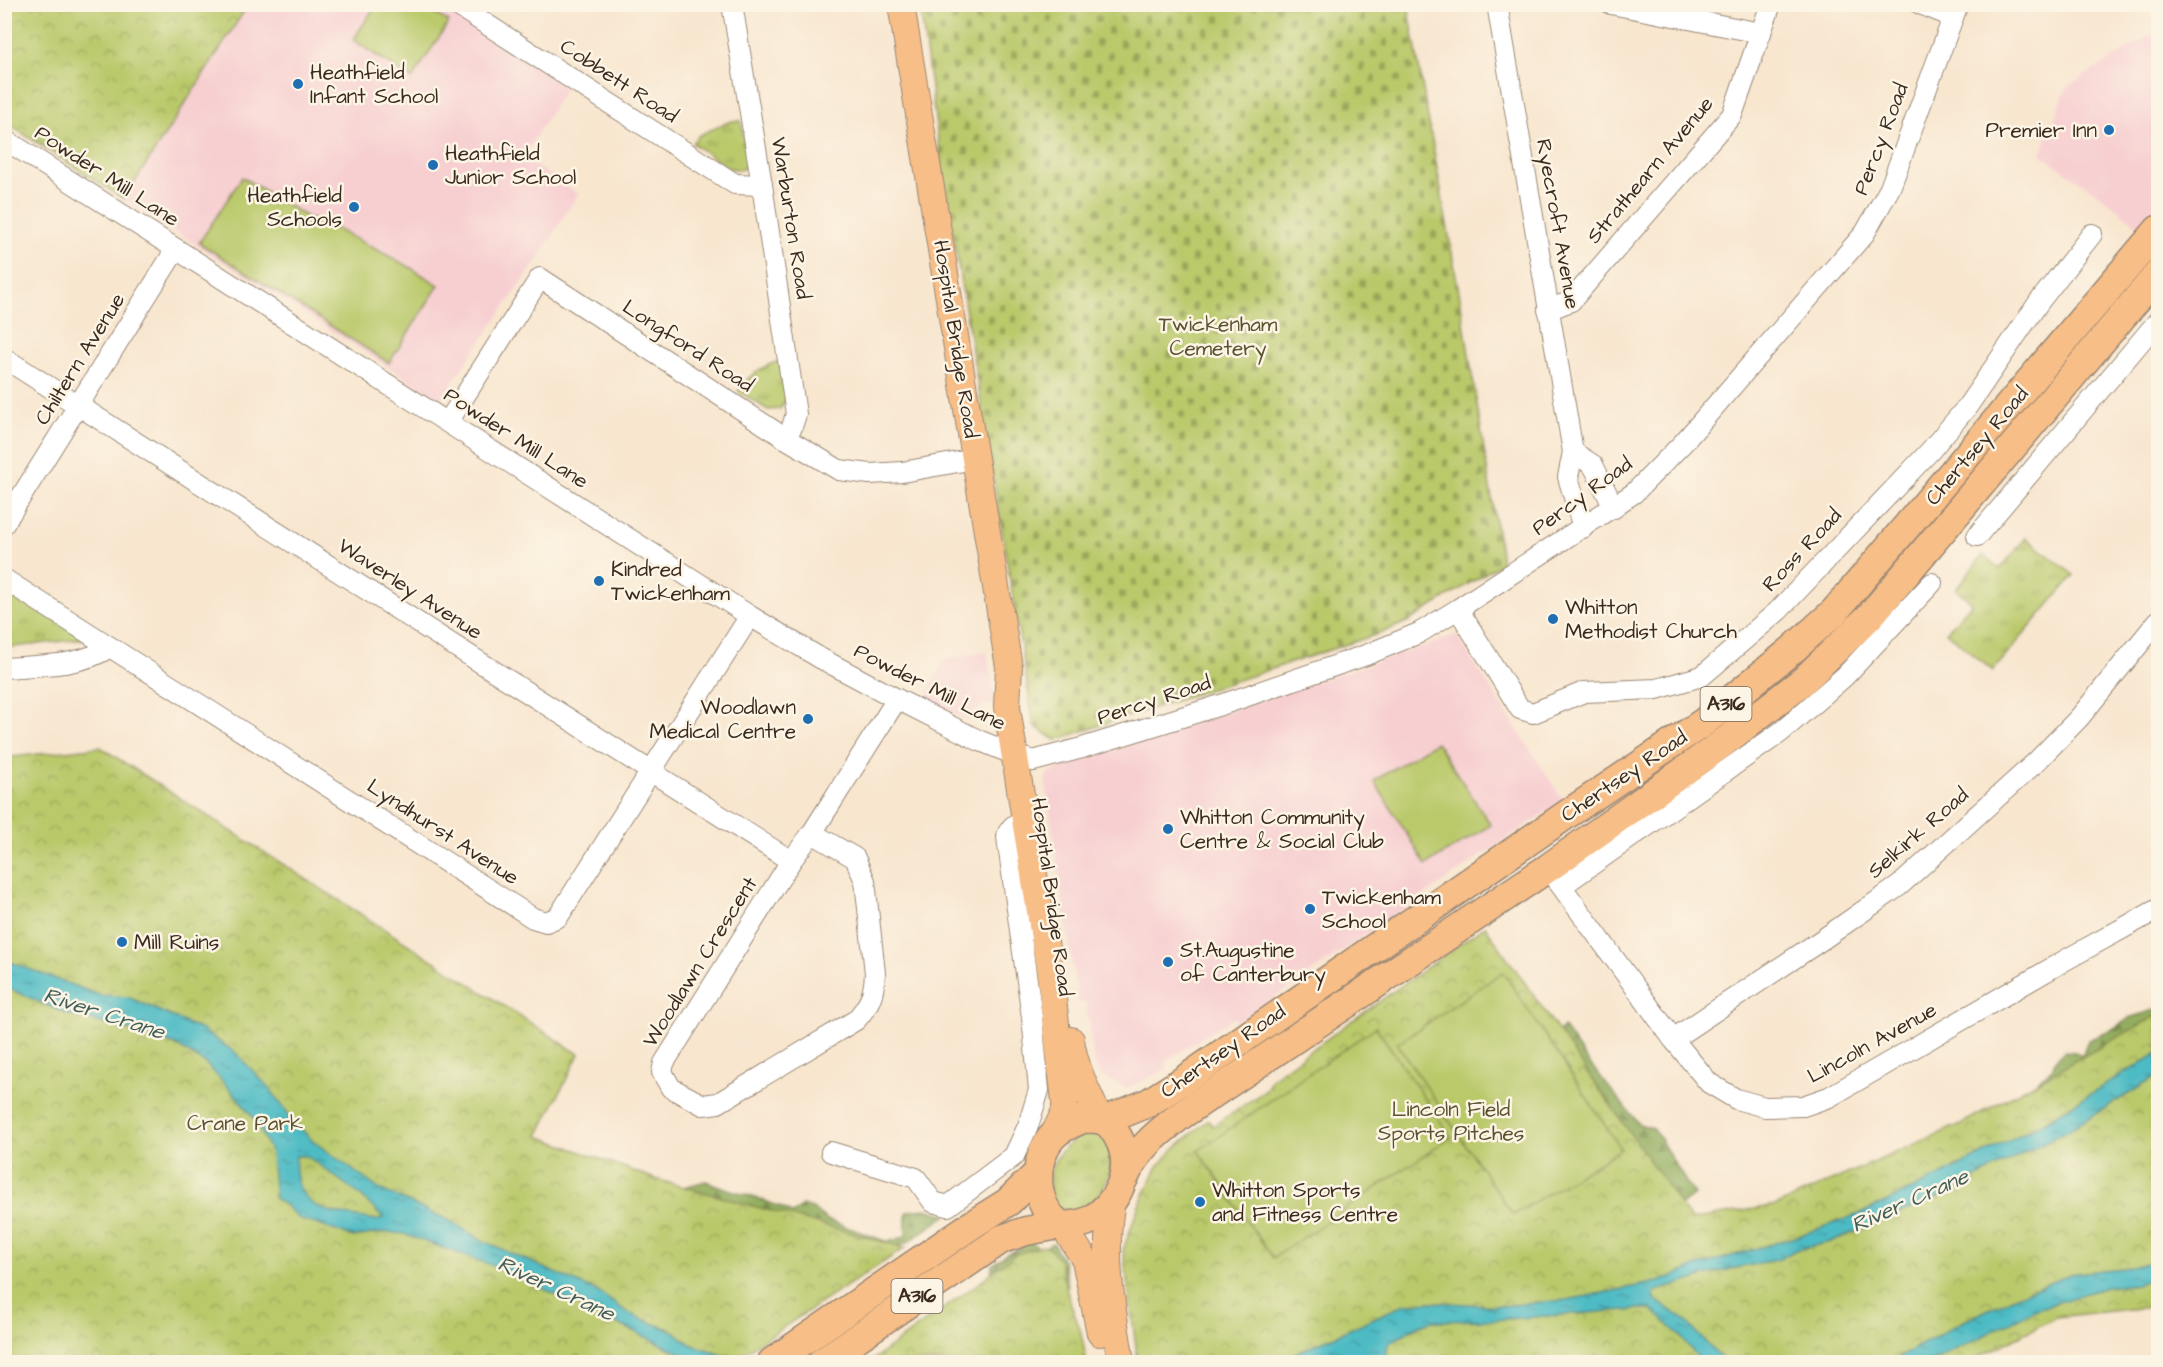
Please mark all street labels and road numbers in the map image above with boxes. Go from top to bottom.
street label: Cobbett Road [554,32,684,130]
street label: Percy Road [1846,79,1918,200]
street label: Strathearn Avenue [1580,90,1720,250]
street label: Powder Mill Lane [29,118,185,234]
street label: Warburton Road [764,135,818,301]
street label: Ryecroft Avenue [1527,137,1587,312]
street label: Hospital Bridge Road [924,238,986,441]
street label: Chiltern Avenue [28,288,132,430]
street label: Longford Road [616,293,759,401]
street label: Powder Mill Lane [438,380,594,496]
street label: Chertsey Road [1919,380,2037,513]
street label: Percy Road [1526,450,1640,544]
street label: Ross Road [1756,502,1848,598]
street label: Waverley Avenue [331,531,488,648]
street label: Powder Mill Lane [849,636,1011,738]
street label: Percy Road [1094,668,1215,734]
road number: A316 [1700,687,1752,721]
street label: Chertsey Road [1555,723,1694,831]
street label: Lyndhurst Avenue [360,772,525,894]
street label: Selkirk Road [1861,781,1975,885]
street label: Hospital Bridge Road [1022,796,1080,999]
street label: Woodlawn Crescent [636,871,765,1053]
street label: Lincoln Avenue [1802,995,1942,1091]
street label: Chertsey Road [1155,997,1293,1107]
road number: A316 [892,1279,942,1313]

